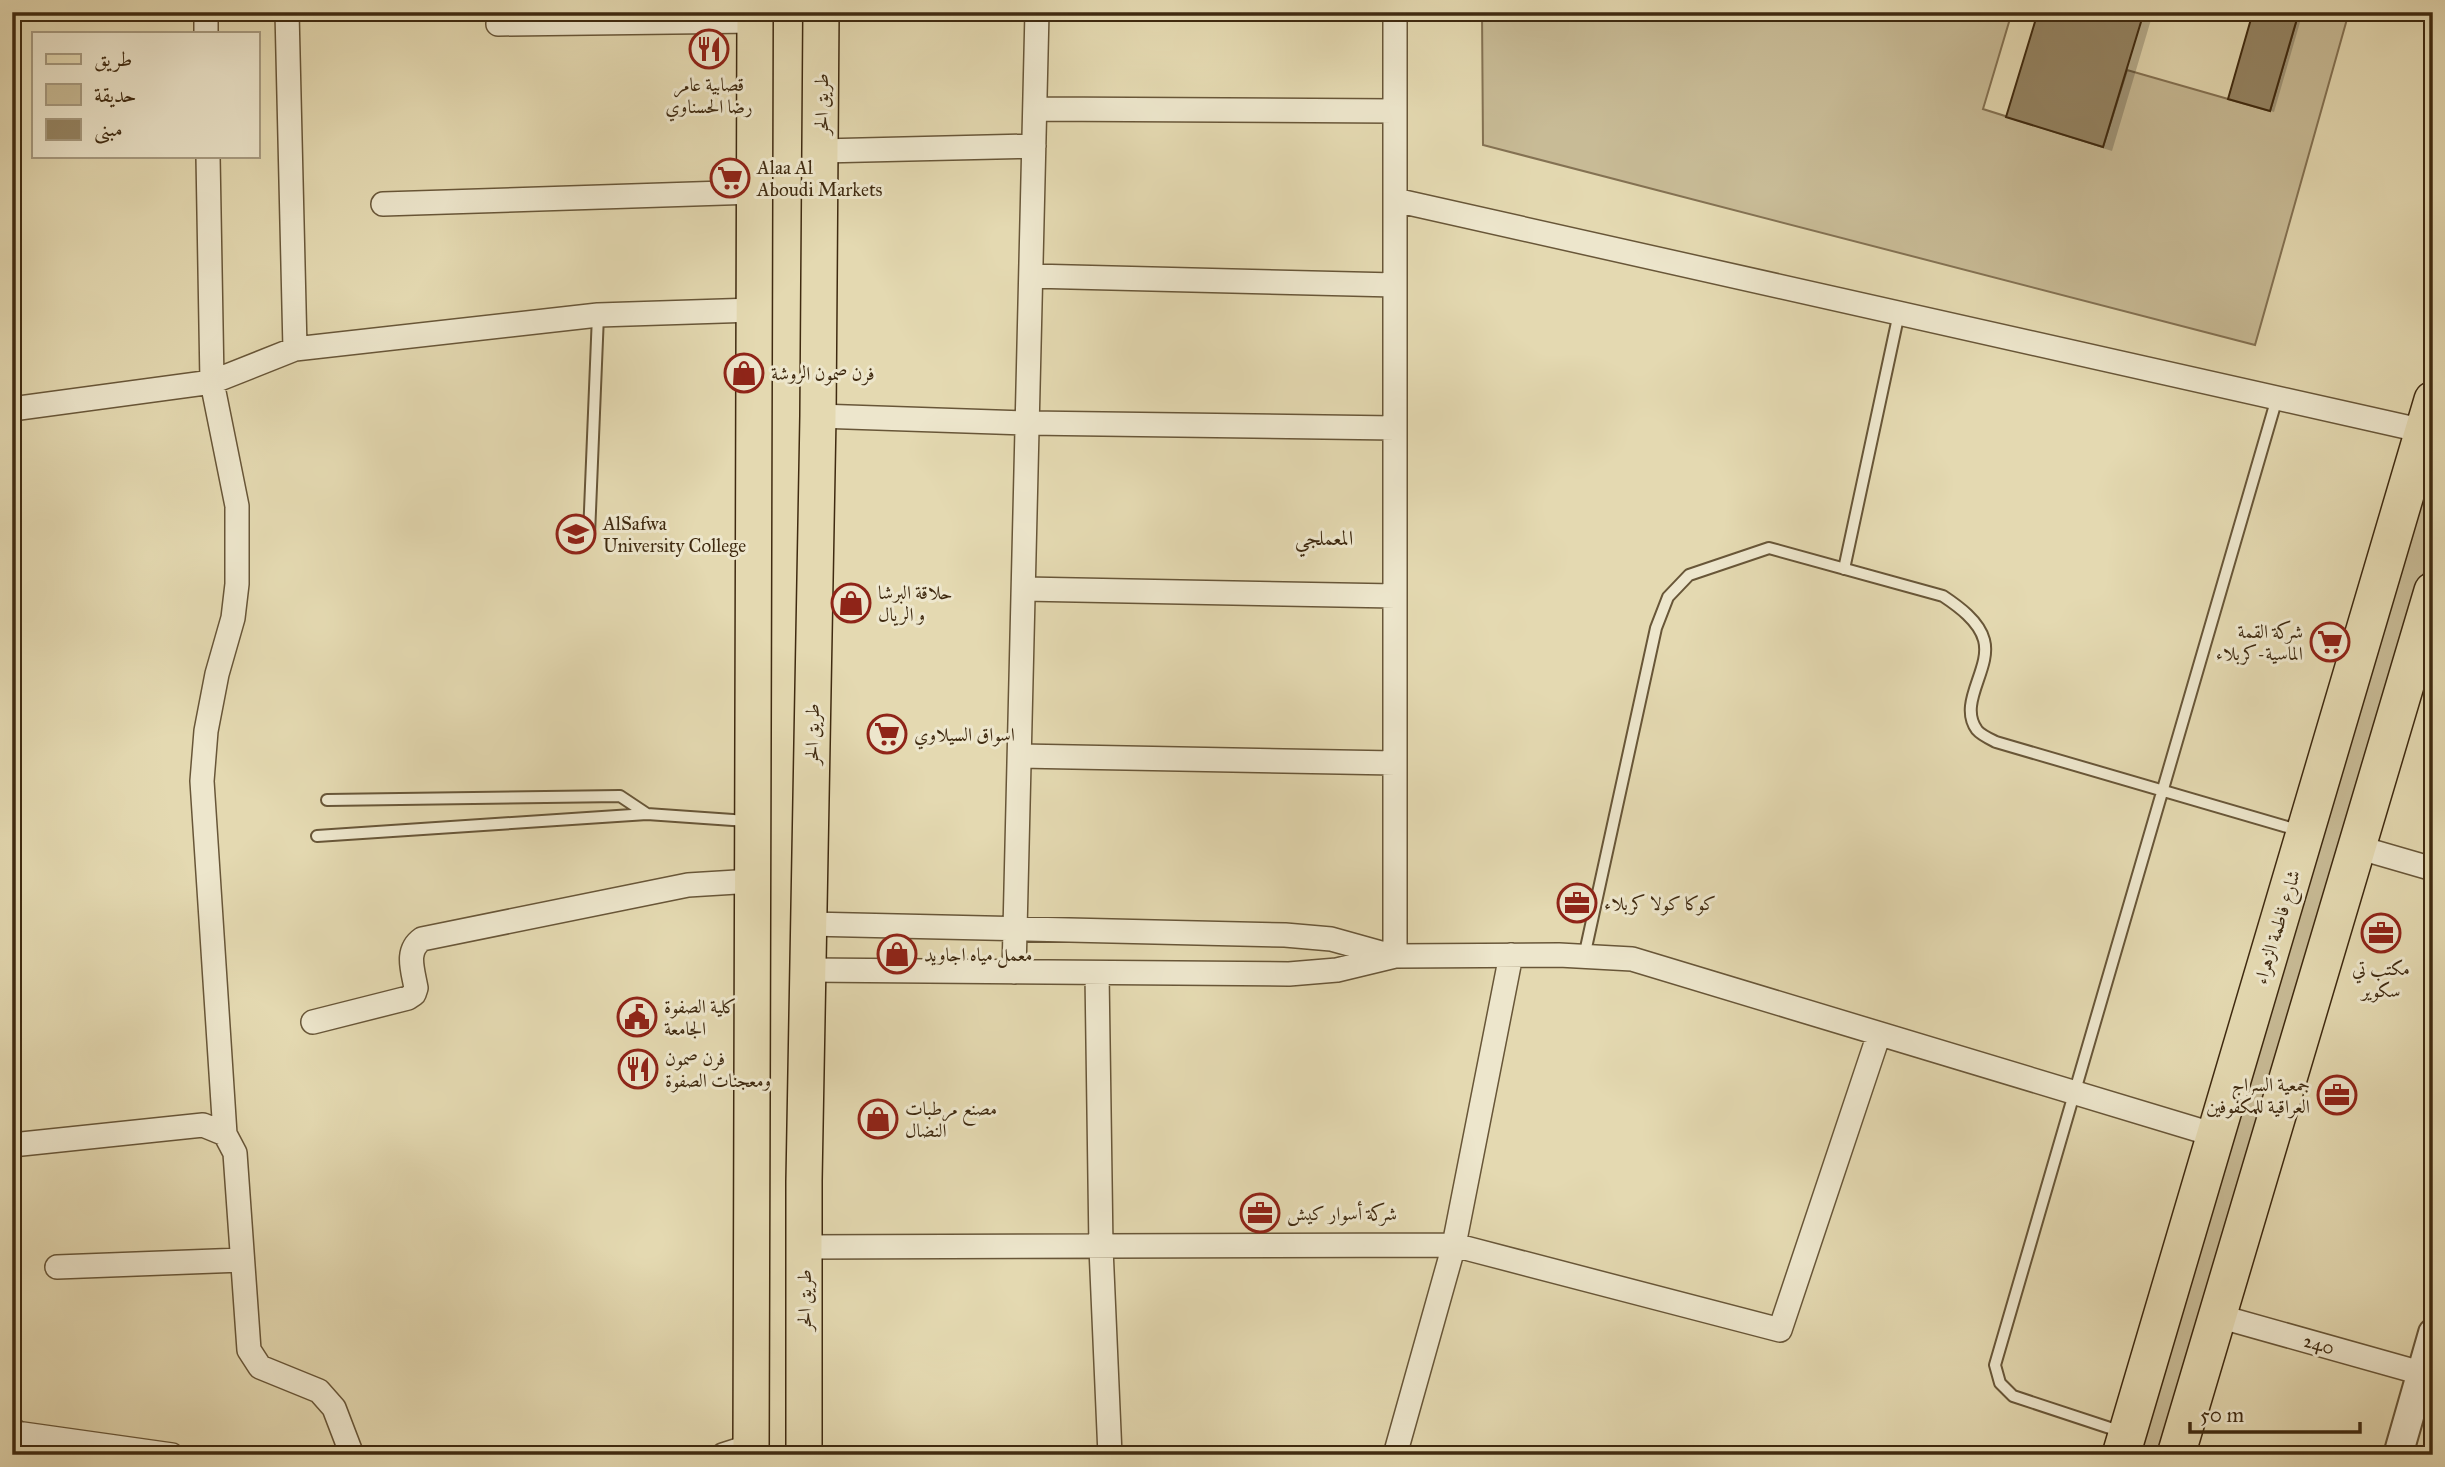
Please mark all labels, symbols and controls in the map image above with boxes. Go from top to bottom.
restaurant icon: قصابية عامر رضا الحسناوي [688,28,730,70]
legend [32,32,259,158]
text: طريق [94,46,132,72]
place label: قصابية عامر رضا الحسناوي [665,73,753,122]
street label: طريق الحر [810,73,834,137]
text: حديقة [94,82,137,108]
text: مبنى [94,116,123,144]
place label: Alaa Al Aboudi Markets [756,156,883,201]
supermarket icon: Alaa Al Aboudi Markets [709,157,751,199]
shop icon: فرن صمون الروشة [723,352,765,394]
place label: فرن صمون الروشة [771,362,875,386]
place label: AlSafwa University College [602,512,746,558]
school or university icon: AlSafwa University College [555,513,597,555]
district label: المعملجي [1295,525,1353,558]
place label: حلاقة البرشا و الريال [878,581,953,627]
shop icon: حلاقة البرشا و الريال [830,582,872,624]
place label: شركة القمة الماسية-كربلاء [2216,620,2303,665]
supermarket icon: شركة القمة الماسية-كربلاء [2309,621,2351,663]
street label: طريق الحر [800,703,825,767]
supermarket icon: اسواق السيلاوي [866,713,908,755]
place label: اسواق السيلاوي [914,723,1015,750]
street label: شارع فاطمة الزهراء [2249,867,2309,988]
office icon: كوكا كولا كربلاء [1556,882,1598,924]
place label: كوكا كولا كربلاء [1604,892,1716,916]
office icon: مكتب تي سكوير [2360,912,2402,954]
shop icon: معمل مياه اجاويد [876,933,918,975]
place label: معمل مياه اجاويد [924,943,1032,968]
place label: مكتب تي سكوير [2352,957,2410,1003]
place label: كلية الصفوة الجامعة [664,995,737,1040]
public building icon: كلية الصفوة الجامعة [616,996,658,1038]
place label: فرن صمون ومعجنات الصفوة [665,1047,771,1093]
restaurant icon: فرن صمون ومعجنات الصفوة [617,1048,659,1090]
place label: جمعية السراج العراقية للمكفوفين [2206,1073,2310,1119]
office icon: جمعية السراج العراقية للمكفوفين [2316,1074,2358,1116]
place label: مصنع مرطبات النضال [905,1097,997,1142]
shop icon: مصنع مرطبات النضال [857,1098,899,1140]
office icon: شركة أسوار كيش [1239,1192,1281,1234]
place label: شركة أسوار كيش [1287,1201,1397,1226]
street label: طريق الحر [793,1269,817,1333]
street label: 240 [2301,1329,2337,1359]
scale bar [2190,1390,2359,1434]
text: 50 m [2200,1402,2245,1428]

